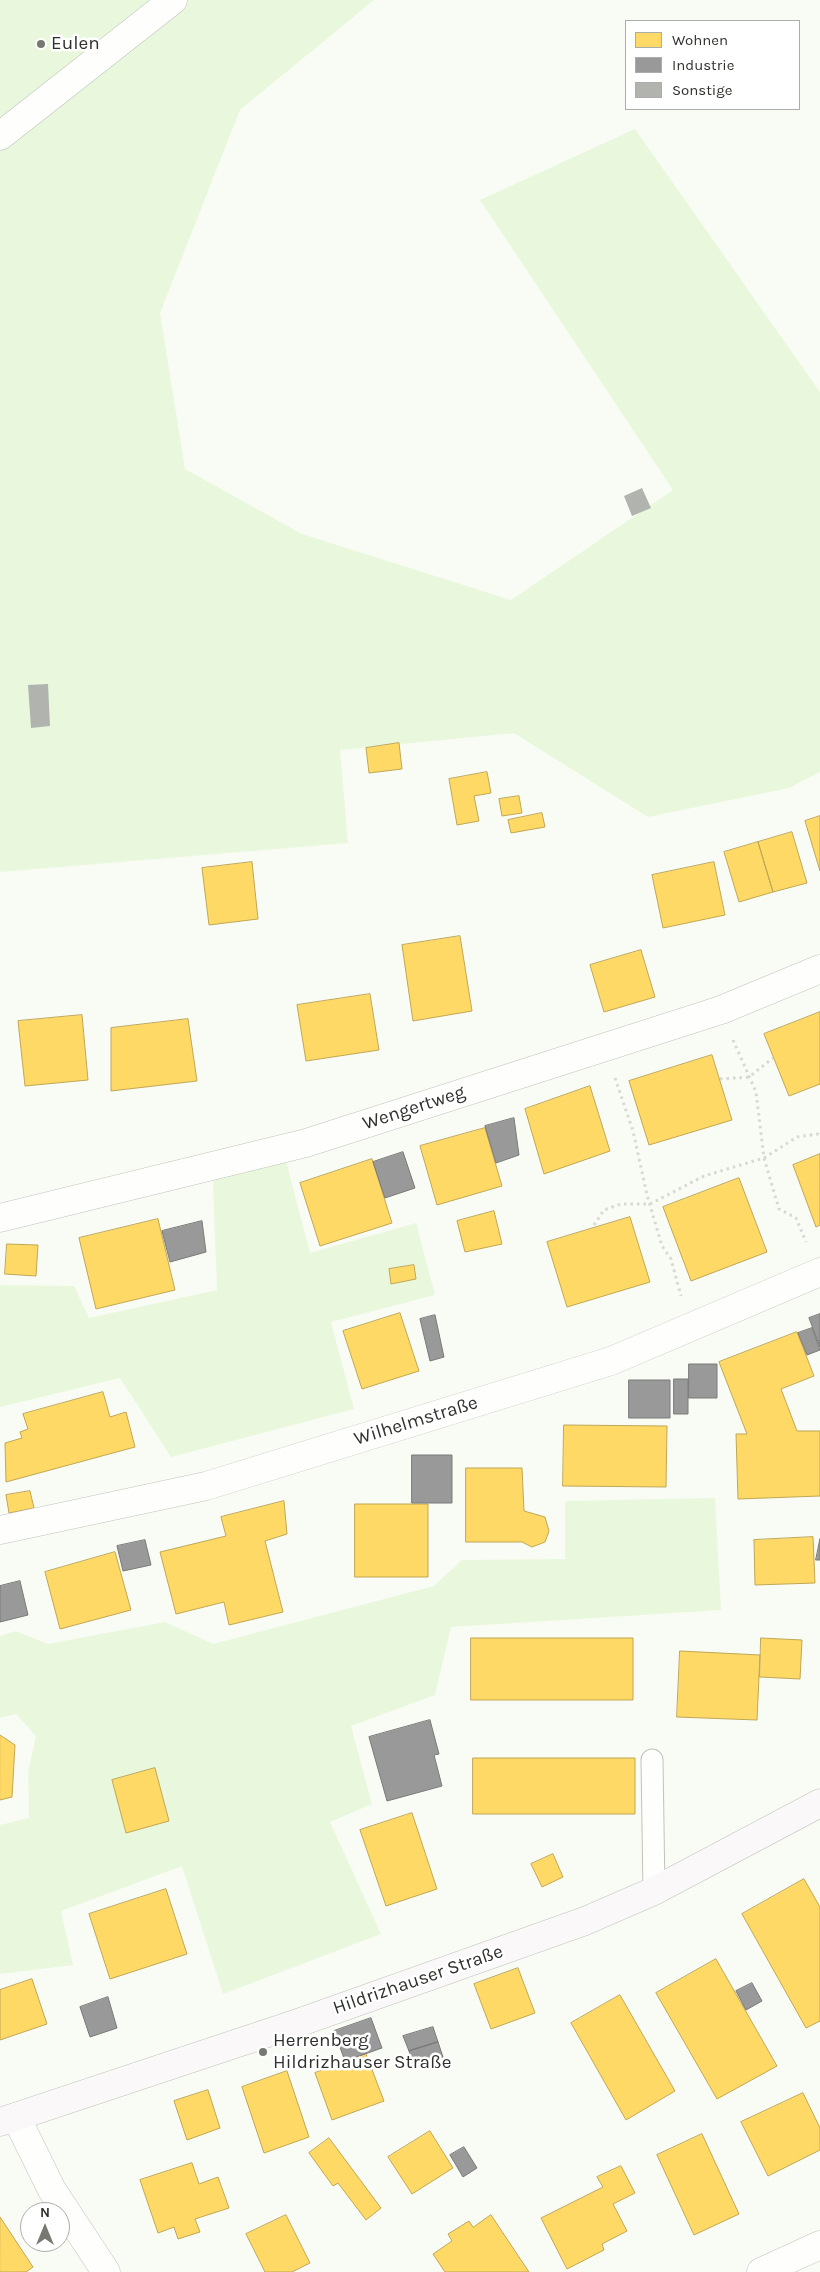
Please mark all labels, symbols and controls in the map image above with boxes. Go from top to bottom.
legend [625,20,800,110]
text: Wohnen [672,31,728,49]
place label: Eulen [51,33,100,55]
marker: Eulen [35,38,47,50]
text: Industrie [672,56,734,74]
text: Sonstige [672,81,732,99]
street label: Wengertweg [360,1081,468,1135]
street label: Wilhelmstraße [351,1391,481,1451]
street label: Hildrizhauser Straße [330,1940,506,2020]
place label: Herrenberg Hildrizhauser Straße [273,2030,451,2074]
marker: Herrenberg Hildrizhauser Straße [257,2046,269,2058]
north arrow [20,2202,70,2252]
text: N [40,2204,50,2221]

